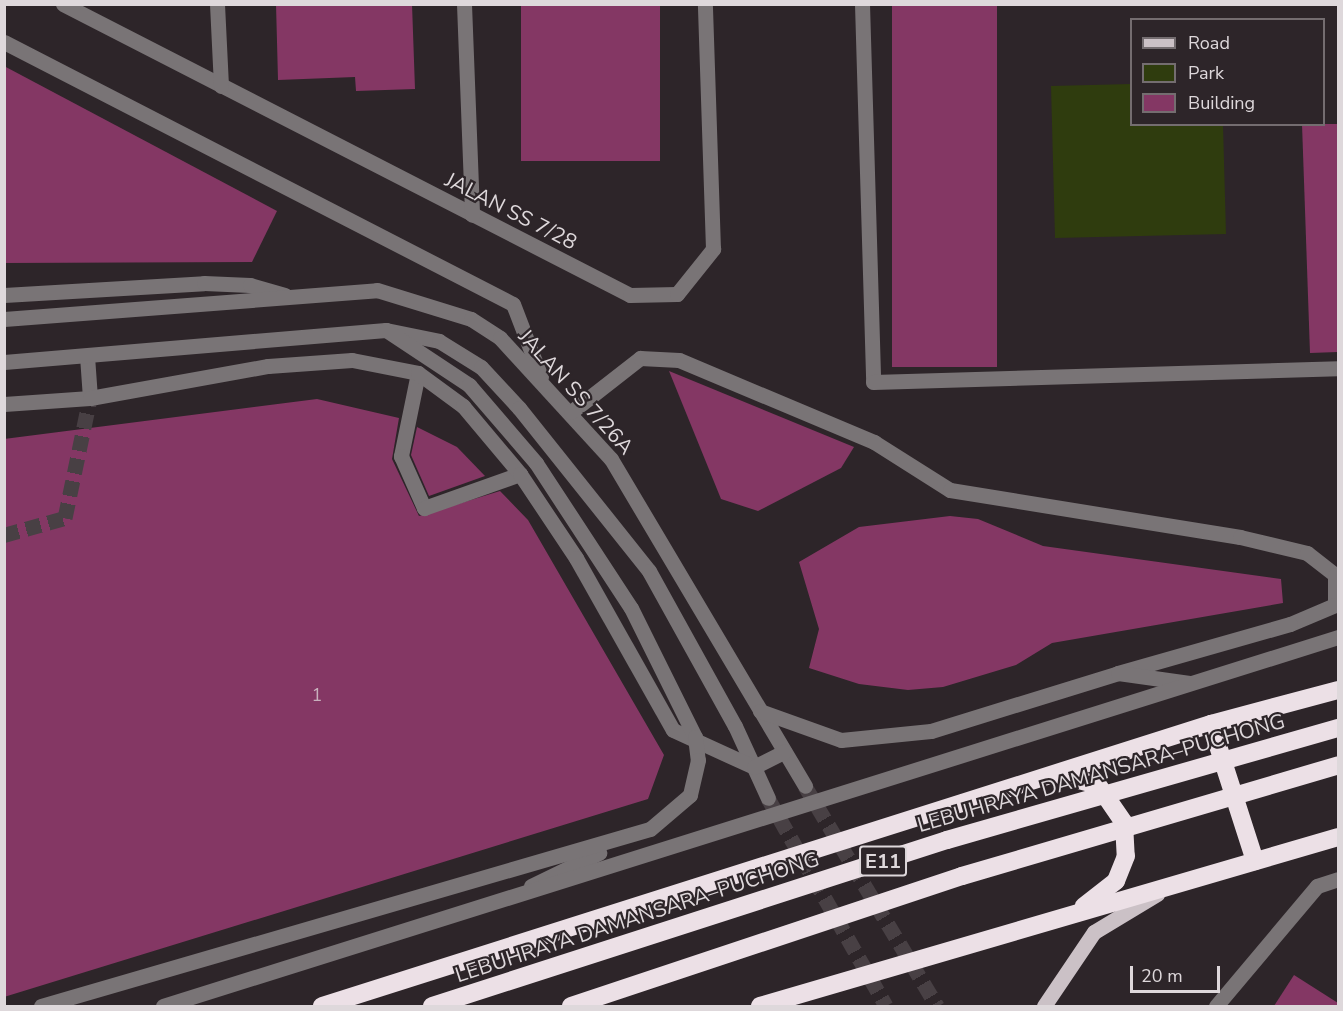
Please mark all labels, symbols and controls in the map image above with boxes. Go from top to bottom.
legend [1130,18,1325,126]
text: Road [1188,31,1230,55]
text: Park [1188,61,1224,85]
text: Building [1188,91,1255,115]
street label: JALAN SS 7/28 [441,167,581,255]
street label: JALAN SS 7/26A [513,324,639,460]
house number: 1 [312,684,322,706]
street label: LEBUHRAYA DAMANSARA–PUCHONG [914,708,1288,838]
road number: E11 [859,844,907,878]
street label: LEBUHRAYA DAMANSARA–PUCHONG [452,846,822,988]
scale bar [1133,954,1223,992]
text: 20 m [1141,964,1183,988]

